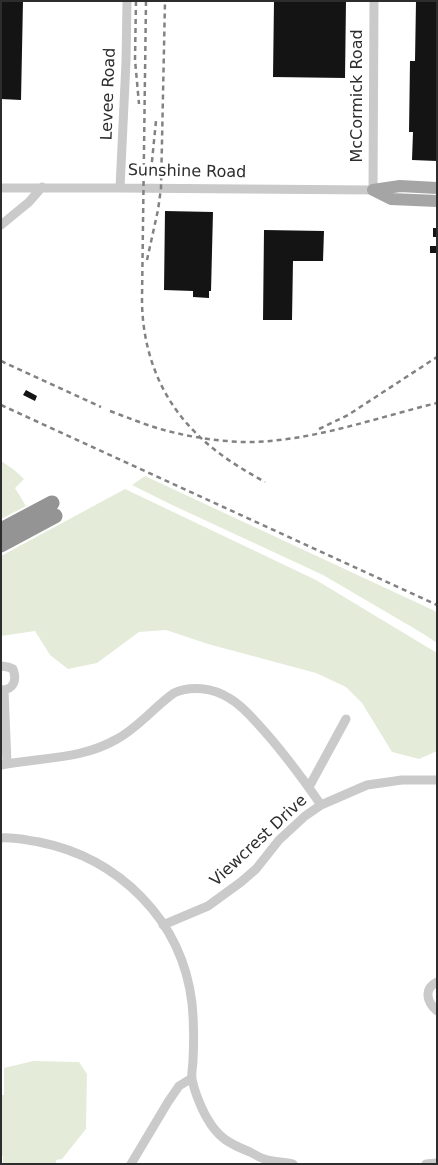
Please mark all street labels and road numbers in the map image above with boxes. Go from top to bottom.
street label: McCormick Road [348,29,368,163]
street label: Levee Road [98,47,120,141]
street label: Sunshine Road [128,161,246,183]
street label: Viewcrest Drive [207,791,311,891]

